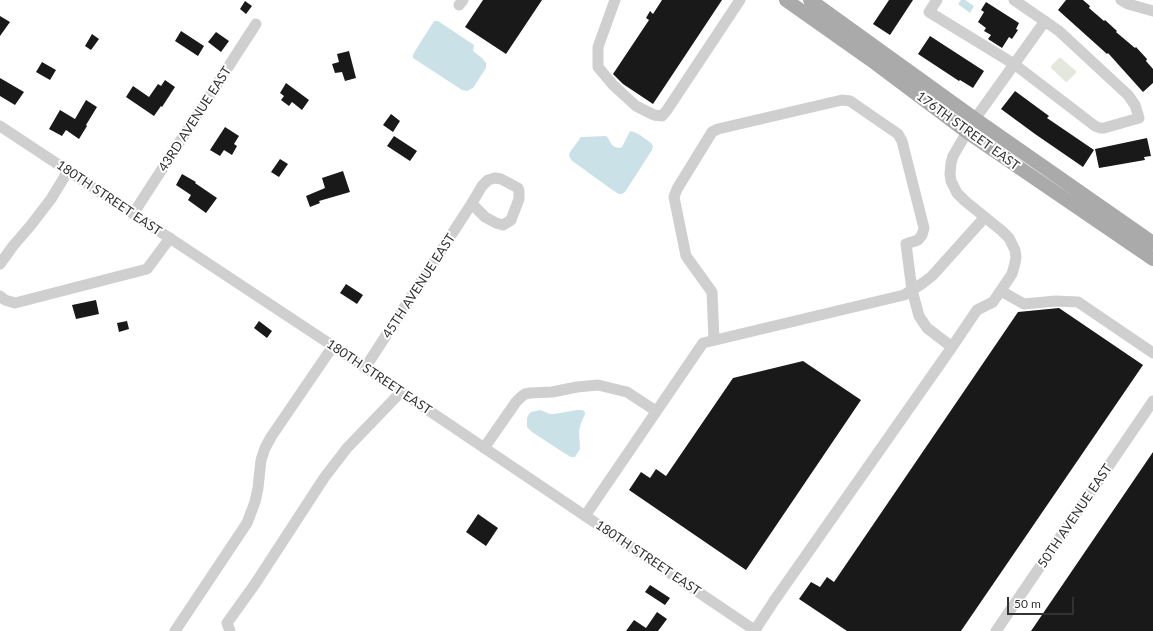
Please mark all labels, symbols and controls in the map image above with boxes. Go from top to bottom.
street label: 43RD AVENUE EAST [155,64,235,174]
street label: 176TH STREET EAST [913,88,1023,174]
street label: 180TH STREET EAST [53,157,165,239]
street label: 45TH AVENUE EAST [379,231,459,341]
street label: 180TH STREET EAST [323,336,435,418]
street label: 50TH AVENUE EAST [1034,461,1116,571]
street label: 180TH STREET EAST [592,517,704,599]
scale bar [1009,589,1076,615]
text: 50 m [1014,596,1041,611]

